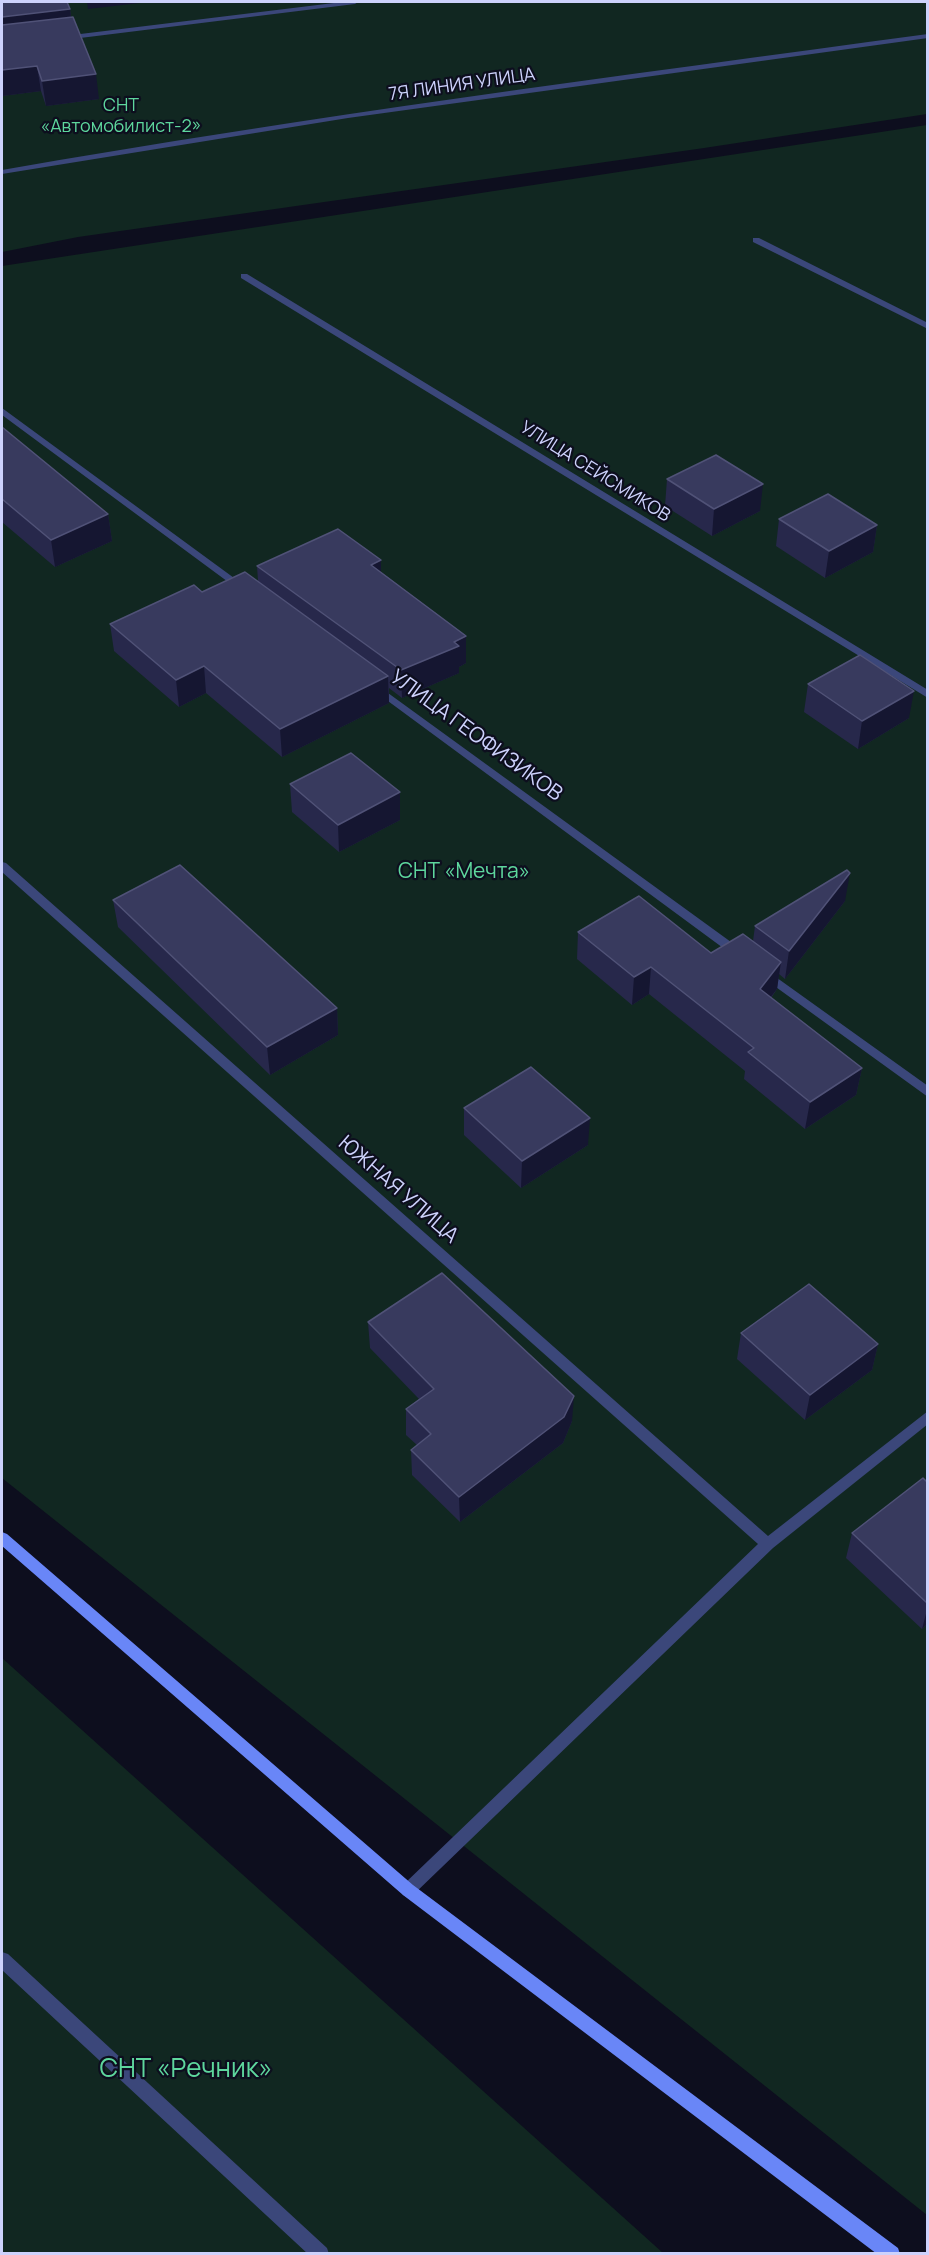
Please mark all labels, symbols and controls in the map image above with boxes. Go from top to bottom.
street label: 7Я ЛИНИЯ УЛИЦА [387,64,537,106]
park label: СНТ «Автомобилист-2» [41,95,201,138]
street label: УЛИЦА СЕЙСМИКОВ [516,417,674,527]
street label: УЛИЦА ГЕОФИЗИКОВ [385,665,567,807]
park label: СНТ «Мечта» [398,859,530,885]
street label: ЮЖНАЯ УЛИЦА [333,1131,463,1249]
park label: СНТ «Речник» [99,2054,273,2086]

